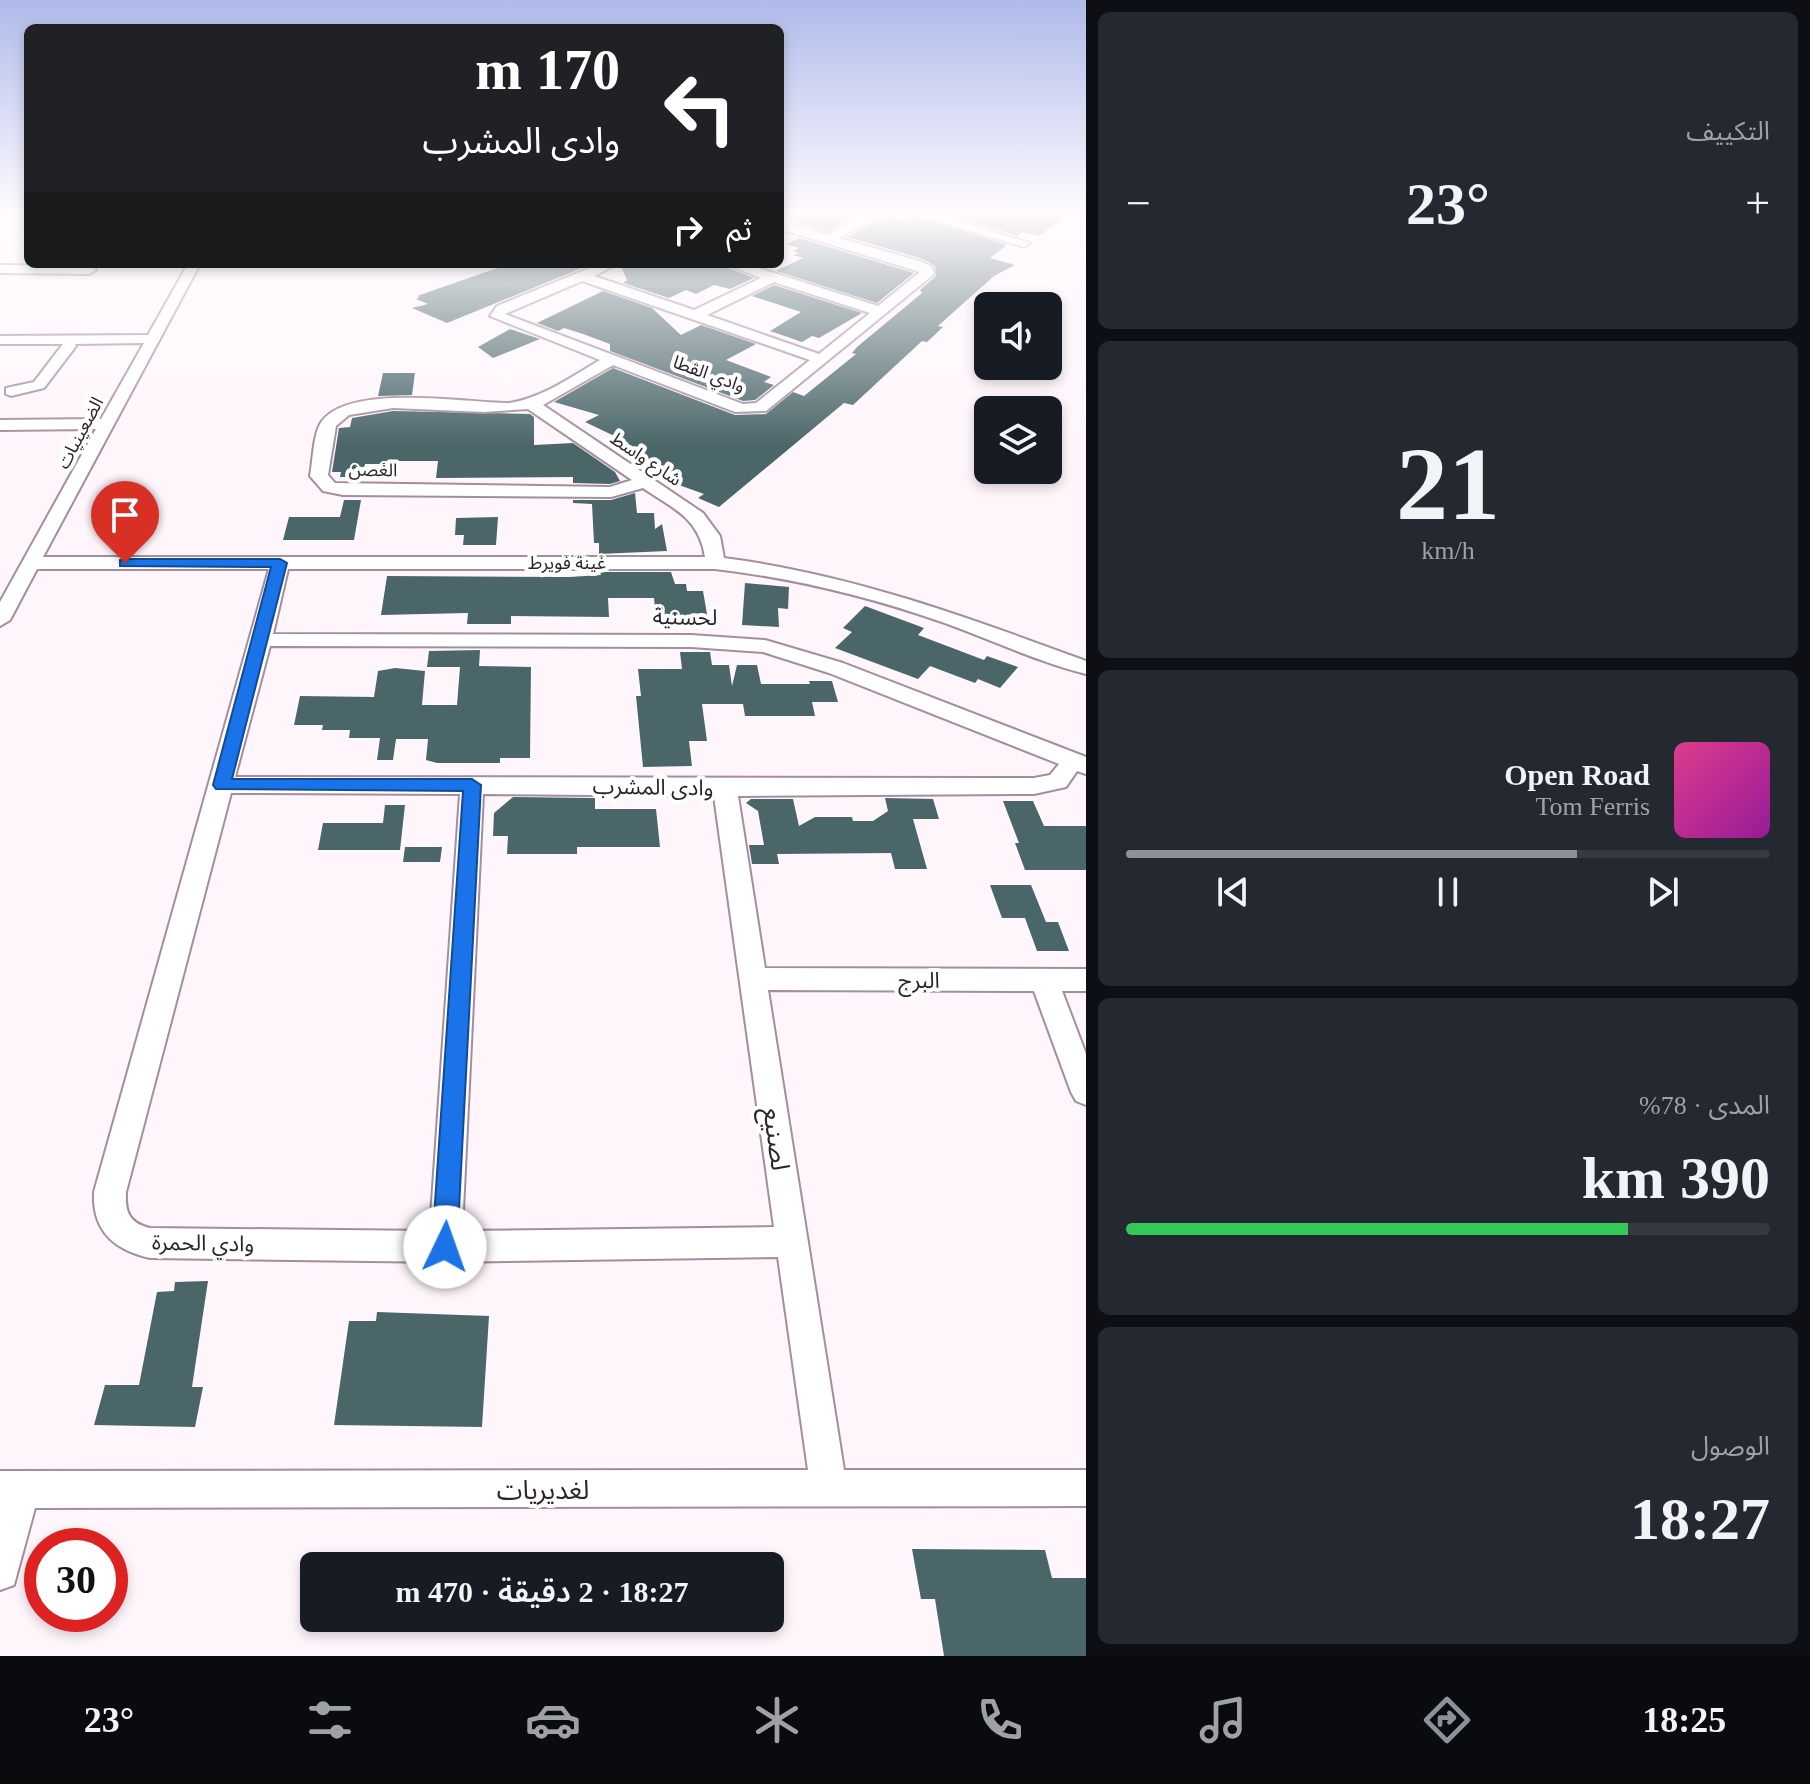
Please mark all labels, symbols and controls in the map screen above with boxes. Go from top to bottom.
text: 170 m [475,39,620,101]
icon: left [648,56,752,160]
text: التكييف [1686,117,1770,146]
text: وادى المشرب [422,121,620,161]
text: 23° [1406,171,1490,237]
text: − [1126,179,1151,228]
text: + [1745,179,1770,228]
icon: right [666,208,710,252]
text: ثم [726,213,752,246]
map controls [974,292,1062,484]
button: sound [974,292,1062,380]
street label: وادي القطا [669,352,748,399]
street label: الضعينيات [53,394,107,472]
button: layers [974,396,1062,484]
text: 21 [1396,426,1500,541]
street label: شارع واسط [605,428,685,493]
street label: الغصن [349,460,397,481]
pin [91,481,159,563]
icon: arrive [103,493,147,537]
text: km/h [1421,536,1475,565]
street label: غينة فويرط [528,553,606,574]
street label: لحسنية [652,604,718,630]
text: Open Road [1504,758,1650,791]
street label: وادى المشرب [592,773,714,801]
text: Tom Ferris [1536,792,1650,821]
icon: previous [1211,870,1255,914]
icon: pause [1426,870,1470,914]
icon: next [1641,870,1685,914]
street label: البرج [898,968,940,997]
text: المدى · 78% [1639,1091,1770,1120]
street label: لصنيع [752,1105,795,1173]
text: 390 km [1582,1145,1770,1211]
position arrow [403,1205,487,1289]
street label: وادي الحمرة [152,1230,254,1260]
text: الوصول [1691,1432,1770,1461]
street label: لغديريات [497,1476,589,1505]
text: 18:27 [1630,1486,1770,1552]
speed limit sign: 30 [24,1528,128,1632]
text: 18:27 · 2 دقيقة · 470 m [396,1575,688,1608]
icon: filters [302,1692,358,1748]
icon: car [525,1692,581,1748]
icon: climate [749,1692,805,1748]
icon: phone [972,1692,1028,1748]
icon: music [1195,1692,1251,1748]
icon: directions [1419,1692,1475,1748]
text: 23° [84,1700,134,1740]
text: 18:25 [1642,1700,1726,1740]

